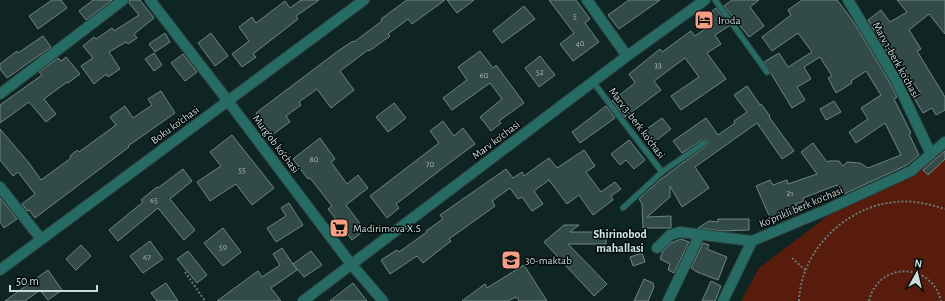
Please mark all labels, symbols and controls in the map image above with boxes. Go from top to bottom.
hotel icon: Iroda [693,9,715,31]
house number: 5 [573,12,577,21]
place label: Iroda [718,15,741,26]
street label: Marv 1-berk ko'chasi [871,20,921,100]
house number: 40 [575,39,585,48]
house number: 33 [654,61,662,70]
house number: 52 [536,68,544,77]
house number: 60 [480,71,489,80]
street label: Marv 3-berk ko'chasi [607,86,667,160]
street label: Boku ko'chasi [149,104,201,146]
street label: Murg'ob ko'chasi [251,113,301,175]
street label: Marv ko'chasi [470,119,522,161]
house number: 80 [309,155,319,164]
house number: 70 [426,160,434,169]
house number: 55 [238,166,246,175]
street label: Ko'prikli berk ko'chasi [757,184,845,230]
house number: 21 [786,189,794,198]
house number: 65 [150,196,158,205]
supermarket icon: Madirimova X.S [328,217,350,239]
place label: Madirimova X.S [353,223,421,234]
district label: Shirinobod mahallasi [593,228,647,254]
house number: 59 [219,243,227,252]
school or university icon: 30-maktab [500,249,522,271]
house number: 67 [143,253,151,262]
north arrow [897,253,937,293]
place label: 30-maktab [525,255,572,266]
text: N [914,258,923,270]
scale bar [10,267,97,293]
text: 50 m [16,275,39,287]

